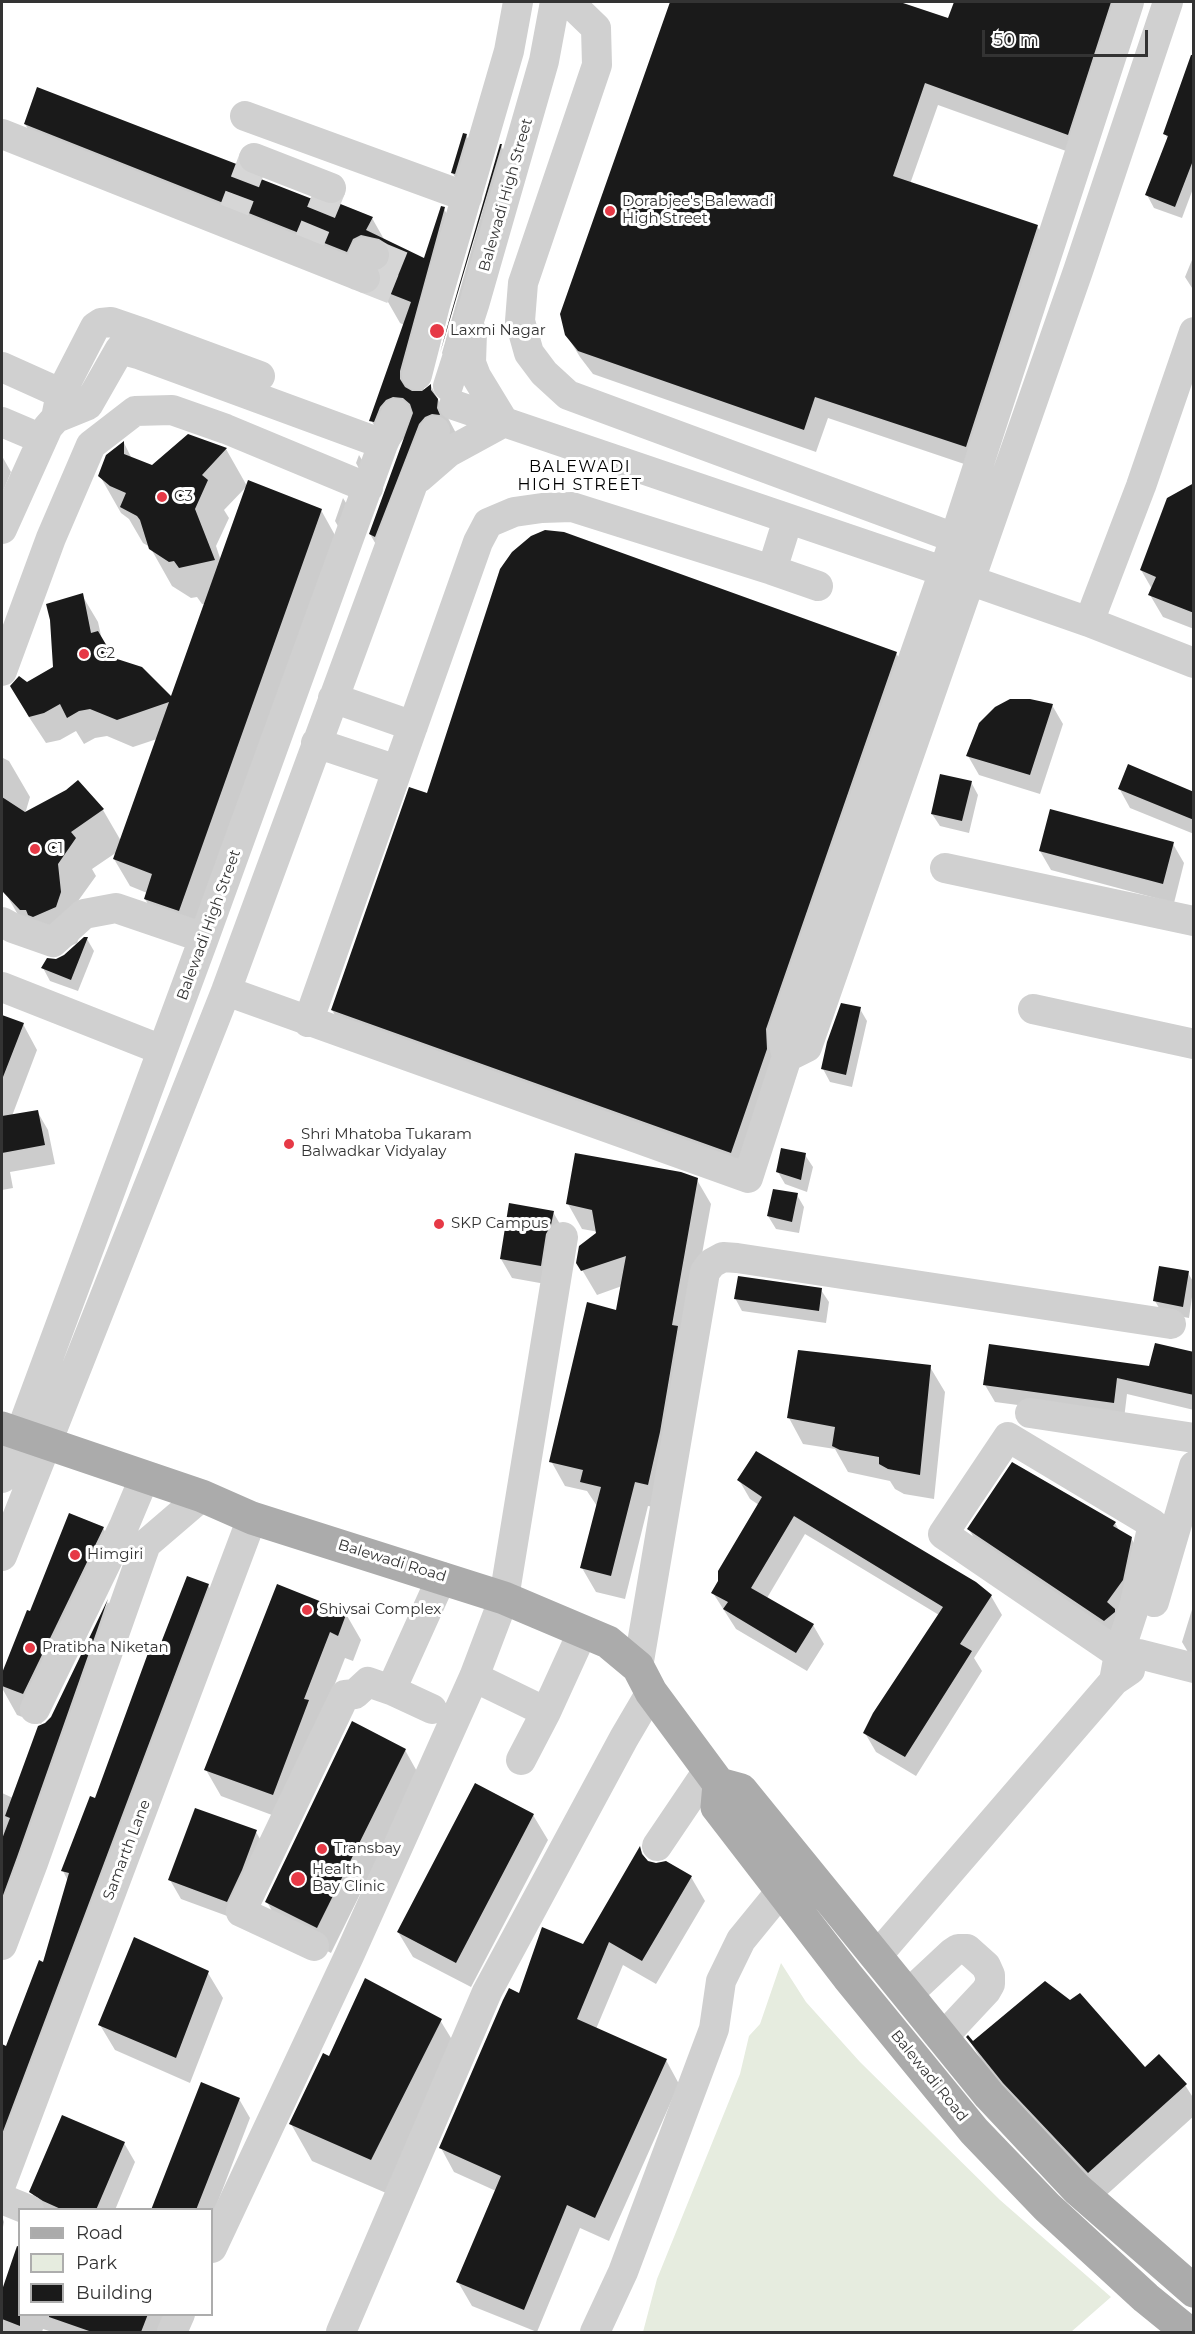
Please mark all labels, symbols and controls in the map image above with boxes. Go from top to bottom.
scale bar [985,18,1152,56]
text: 50 m [993,29,1039,51]
street label: Balewadi High Street [475,116,537,274]
place label: Dorabjee's Balewadi High Street [622,193,773,228]
marker: Dorabjee's Balewadi High Street [603,204,617,218]
marker: Laxmi Nagar [428,322,446,340]
place label: Laxmi Nagar [450,322,546,340]
district label: BALEWADI HIGH STREET [518,457,642,495]
place label: C3 [174,488,193,506]
marker: C3 [155,490,169,504]
place label: C2 [96,645,115,663]
marker: C2 [77,647,91,661]
place label: C1 [47,840,63,858]
marker: C1 [28,842,42,856]
street label: Balewadi High Street [173,847,245,1003]
place label: Shri Mhatoba Tukaram Balwadkar Vidyalay [301,1126,472,1161]
marker: Shri Mhatoba Tukaram Balwadkar Vidyalay [282,1137,296,1151]
place label: SKP Campus [451,1215,548,1233]
marker: SKP Campus [432,1217,446,1231]
street label: Balewadi Road [336,1536,448,1586]
place label: Himgiri [87,1546,143,1564]
marker: Himgiri [68,1548,82,1562]
place label: Shivsai Complex [319,1601,441,1619]
marker: Shivsai Complex [300,1603,314,1617]
place label: Pratibha Niketan [42,1639,169,1657]
marker: Pratibha Niketan [23,1641,37,1655]
street label: Samarth Lane [100,1797,154,1903]
place label: Transbay [334,1840,401,1858]
marker: Transbay [315,1842,329,1856]
place label: Health Bay Clinic [312,1861,385,1896]
marker: Health Bay Clinic [289,1870,307,1888]
street label: Balewadi Road [887,2027,971,2125]
legend [18,2208,213,2316]
text: Road [76,2222,123,2244]
text: Park [76,2252,117,2274]
text: Building [76,2282,153,2304]

